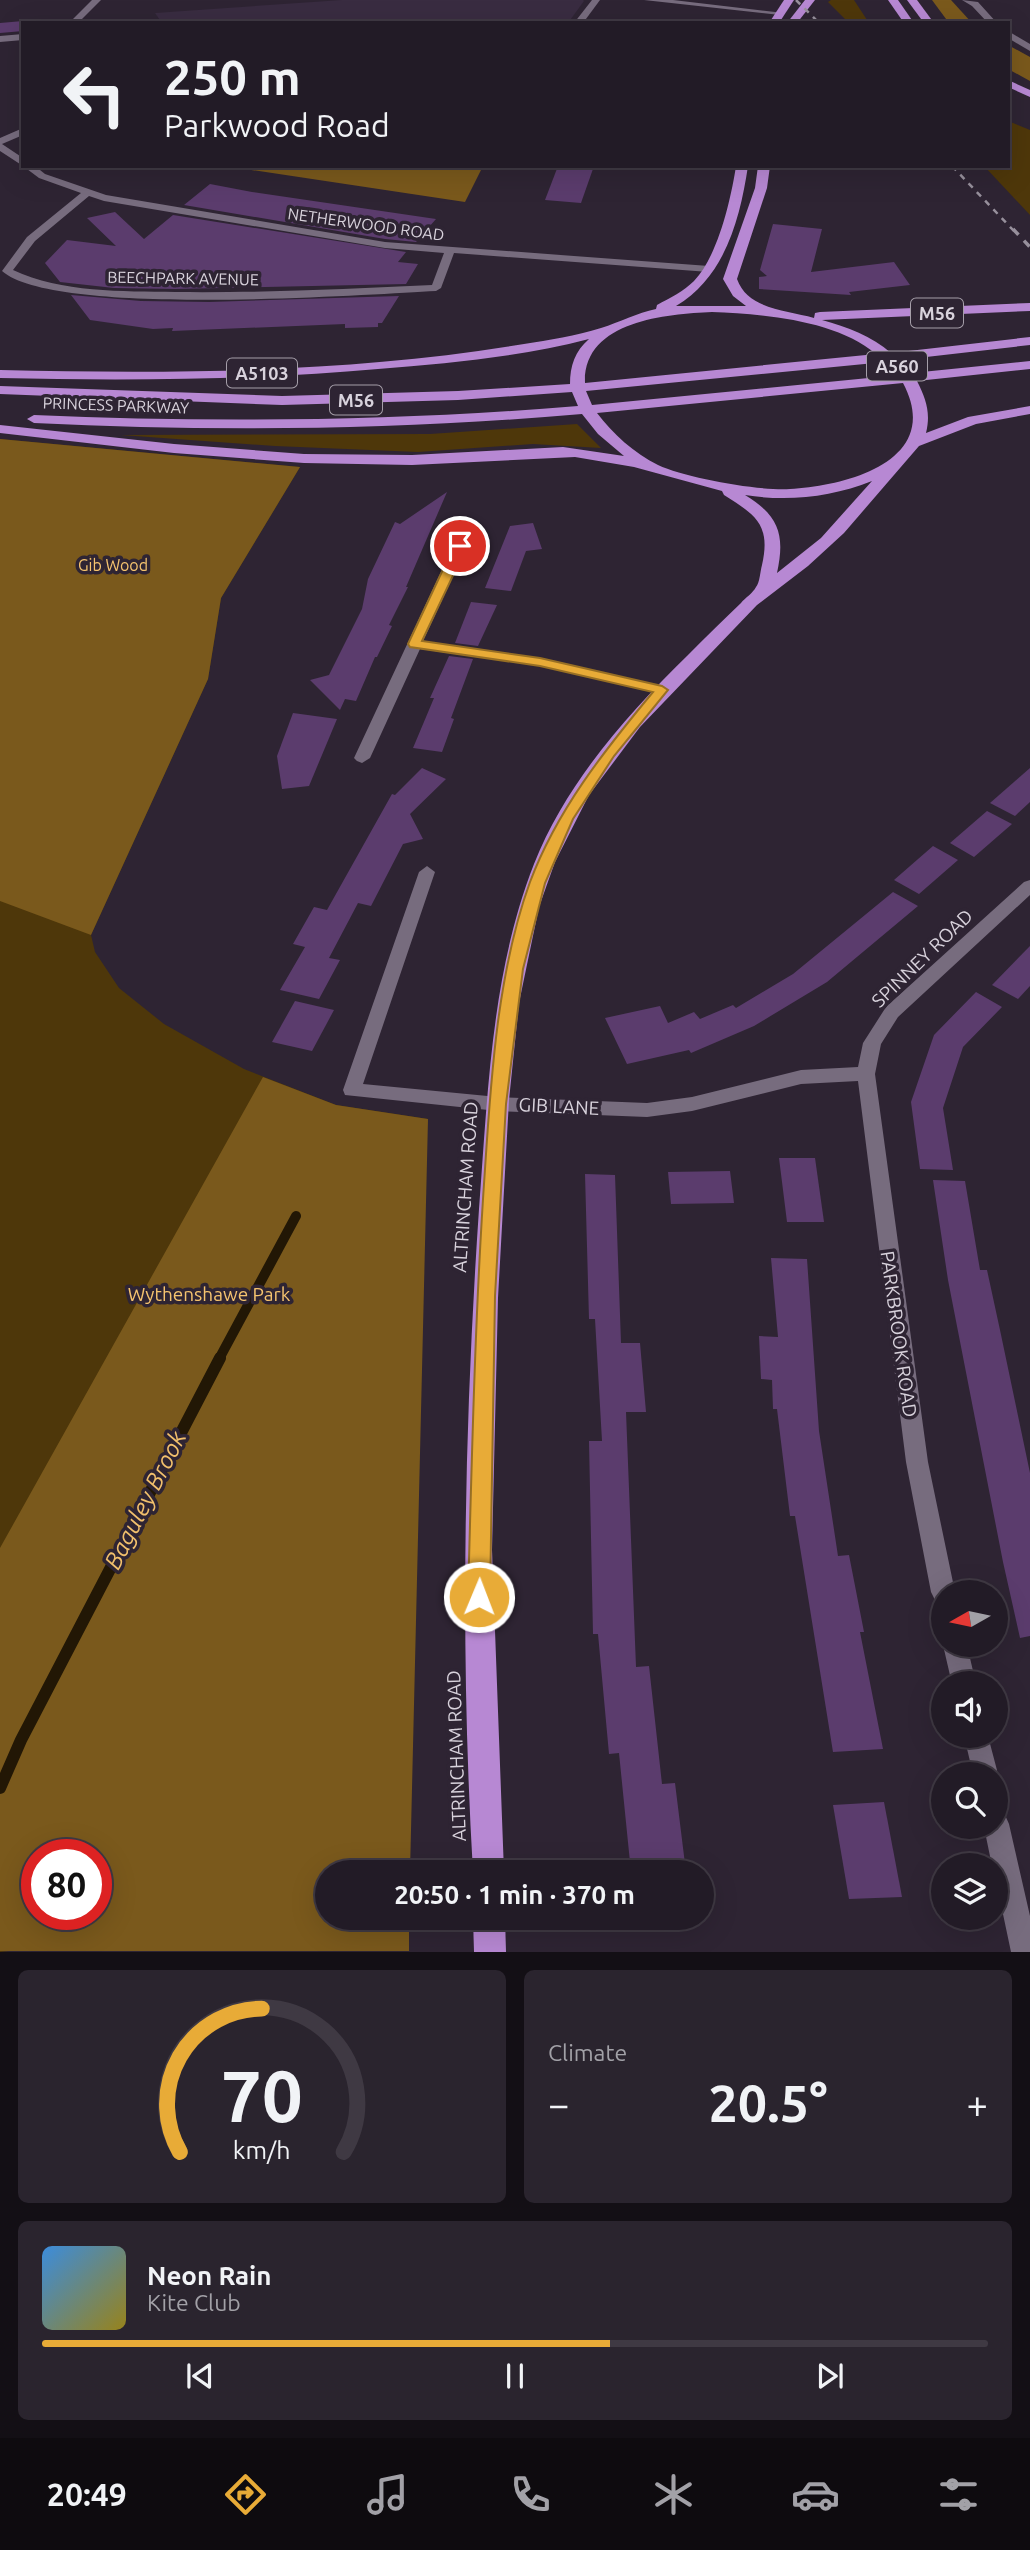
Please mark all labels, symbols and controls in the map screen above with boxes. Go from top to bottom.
icon: left [49,49,140,140]
text: 250 m [164,49,301,104]
text: Parkwood Road [164,107,390,143]
street label: NETHERWOOD ROAD [287,204,445,244]
street label: BEECHPARK AVENUE [107,268,259,288]
road number: M56 [911,298,963,328]
road number: A560 [867,352,927,380]
road number: A5103 [227,358,297,388]
road number: M56 [330,386,382,414]
street label: PRINCESS PARKWAY [42,393,190,417]
pin [430,516,490,576]
icon: arrive [441,527,479,565]
park label: Gib Wood [78,556,148,574]
street label: SPINNEY ROAD [867,904,977,1012]
street label: GIB LANE [518,1093,600,1119]
street label: ALTRINCHAM ROAD [448,1101,482,1273]
street label: PARKBROOK ROAD [876,1249,922,1419]
park label: Wythenshawe Park [128,1283,291,1305]
water label: Baguley Brook [99,1426,192,1574]
position arrow [442,1560,516,1634]
north arrow [931,1580,1008,1657]
map controls [931,1580,1008,1930]
street label: ALTRINCHAM ROAD [442,1670,470,1842]
button: sound [931,1671,1008,1748]
button: search [931,1762,1008,1839]
speed limit sign: 80 [21,1839,112,1930]
button: layers [931,1853,1008,1930]
text: 20:50 · 1 min · 370 m [394,1880,635,1909]
text: Climate [548,2040,627,2065]
text: 70 [221,2055,303,2137]
text: 20.5° [708,2074,828,2132]
text: − [548,2083,569,2125]
text: + [967,2083,988,2125]
text: km/h [233,2136,291,2164]
text: Neon Rain [147,2261,272,2290]
text: Kite Club [147,2290,241,2315]
icon: previous [181,2357,219,2395]
icon: pause [496,2357,534,2395]
icon: next [811,2357,849,2395]
icon: directions [221,2470,270,2519]
icon: music [363,2470,412,2519]
icon: phone [506,2470,555,2519]
icon: climate [649,2470,698,2519]
icon: car [791,2470,840,2519]
icon: filters [934,2470,983,2519]
text: 20:49 [47,2476,127,2512]

